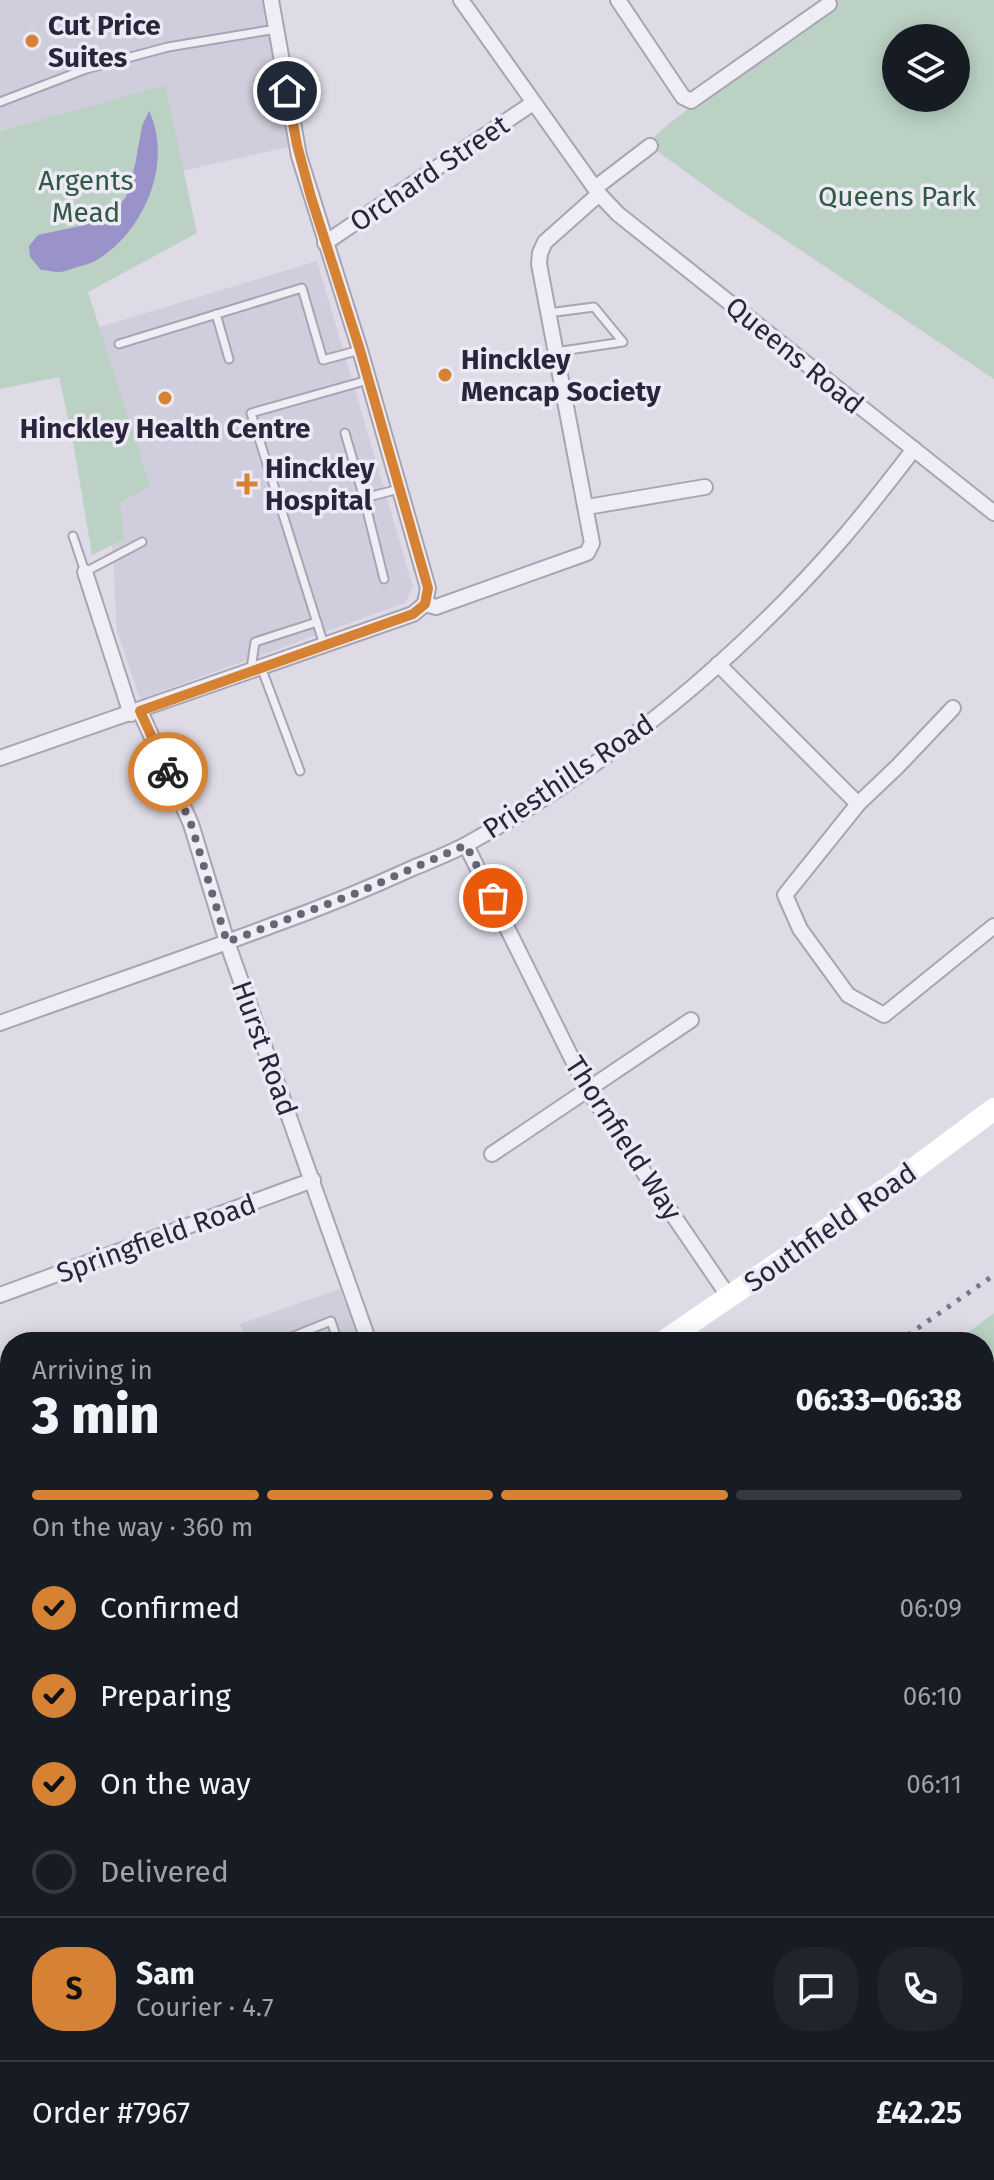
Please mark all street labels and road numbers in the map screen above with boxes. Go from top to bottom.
street label: Orchard Street [344,108,516,239]
street label: Queens Road [719,290,870,421]
street label: Priesthills Road [477,707,660,846]
street label: Hurst Road [225,976,304,1120]
street label: Thornfield Way [558,1050,689,1227]
street label: Southfield Road [738,1156,923,1299]
street label: Springfield Road [52,1187,260,1290]

